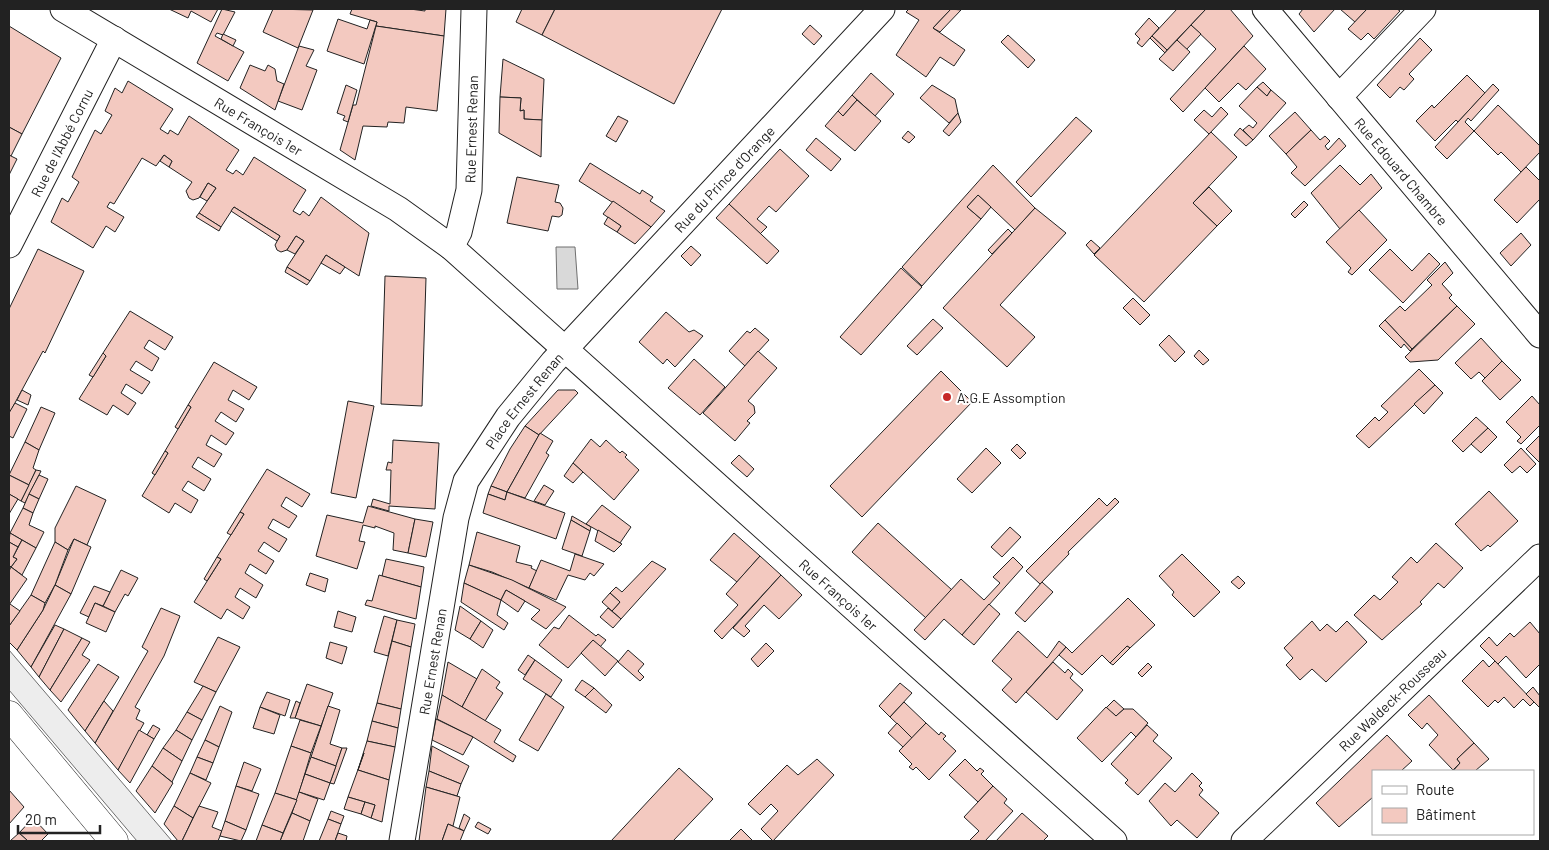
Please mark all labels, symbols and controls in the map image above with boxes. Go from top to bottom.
street label: Rue Ernest Renan [461,75,481,183]
street label: Rue de l'Abbé Cornu [27,86,96,199]
street label: Rue François 1er [212,93,306,159]
street label: Rue Edouard Chambre [1352,114,1452,228]
street label: Rue du Prince d'Orange [670,122,778,235]
street label: Place Ernest Renan [481,349,566,452]
place label: A.G.E Assomption [957,389,1066,406]
marker: A.G.E Assomption [941,391,953,403]
street label: Rue François 1er [796,555,881,634]
street label: Rue Ernest Renan [415,607,449,716]
street label: Rue Waldeck-Rousseau [1335,644,1449,754]
legend [1372,770,1534,835]
text: Route [1416,780,1455,798]
scale bar [18,802,100,834]
text: Bâtiment [1416,805,1476,823]
text: 20 m [25,810,57,828]

